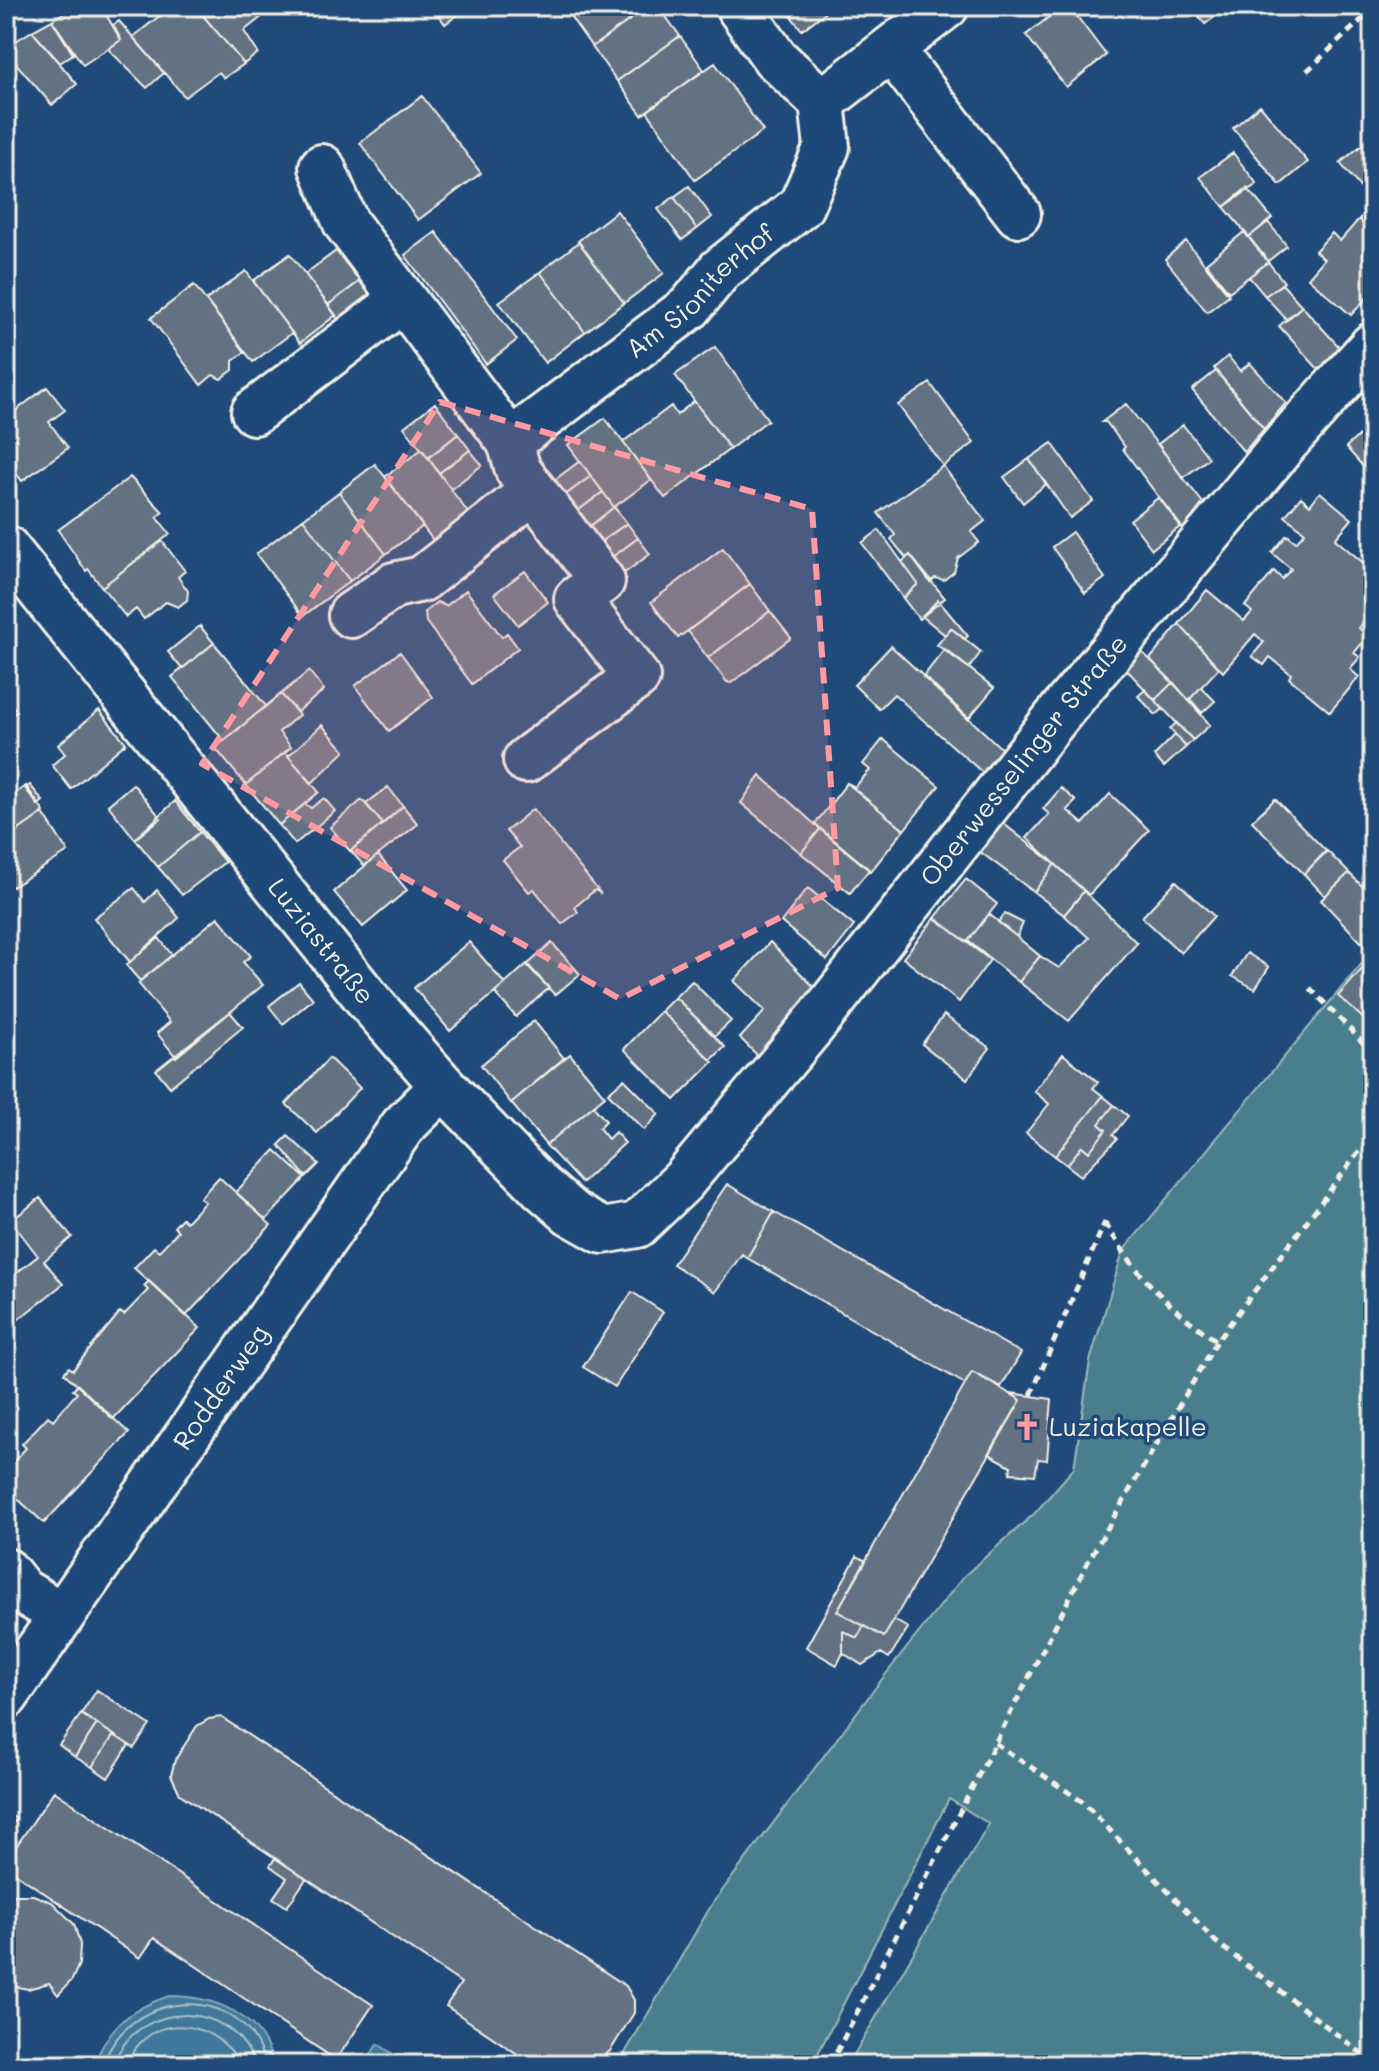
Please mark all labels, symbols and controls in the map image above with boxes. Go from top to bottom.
street label: Am Sioniterhof [619,215,782,365]
street label: Oberwesselinger Straße [912,627,1134,893]
street label: Luziastraße [261,871,383,1011]
street label: Rodderweg [165,1317,276,1456]
place label: Luziakapelle [1049,1409,1207,1443]
church icon: Luziakapelle [1012,1412,1042,1442]

